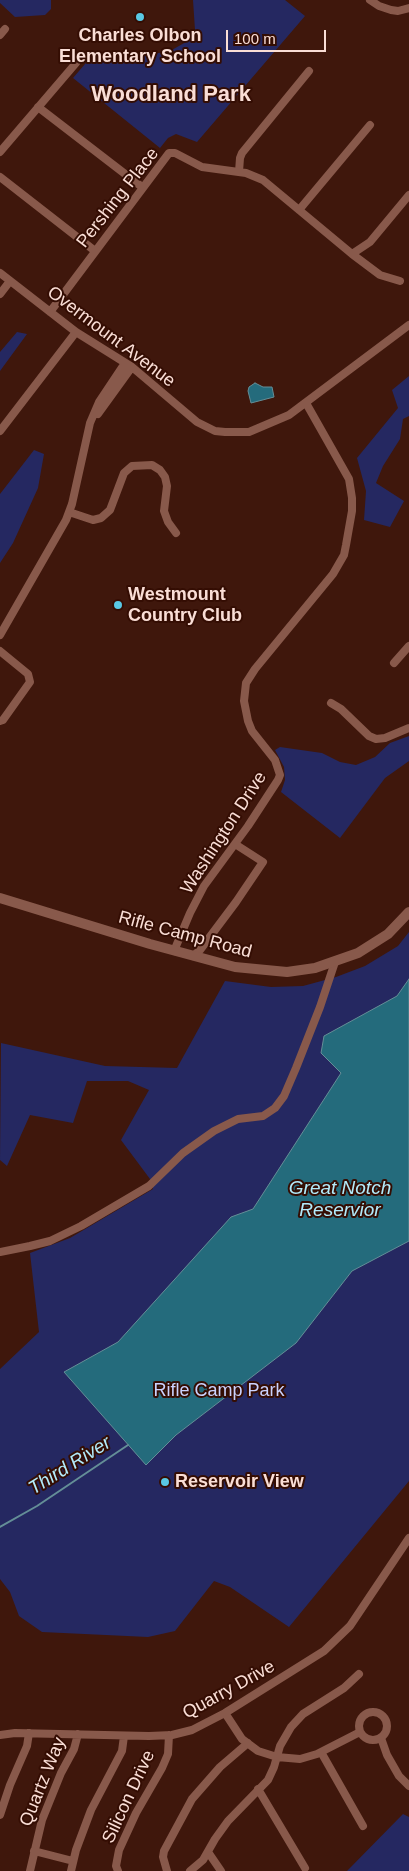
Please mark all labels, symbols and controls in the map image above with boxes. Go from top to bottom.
marker: Charles Olbon Elementary School [134,11,146,23]
scale bar [229,20,329,52]
place label: Charles Olbon Elementary School [59,25,221,68]
text: 100 m [234,30,276,47]
district label: Woodland Park [91,82,251,108]
street label: Pershing Place [72,144,164,252]
street label: Overmount Avenue [43,282,179,392]
place label: Westmount Country Club [128,584,242,626]
marker: Westmount Country Club [112,599,124,611]
street label: Washington Drive [176,768,272,898]
street label: Rifle Camp Road [116,907,254,963]
water label: Great Notch Reservior [289,1178,391,1222]
park label: Rifle Camp Park [153,1380,285,1402]
water label: Third River [25,1432,115,1500]
place label: Reservoir View [175,1471,304,1493]
marker: Reservoir View [159,1476,171,1488]
street label: Quarry Drive [179,1656,279,1724]
street label: Quartz Way [15,1734,71,1830]
street label: Silicon Drive [98,1747,160,1847]

